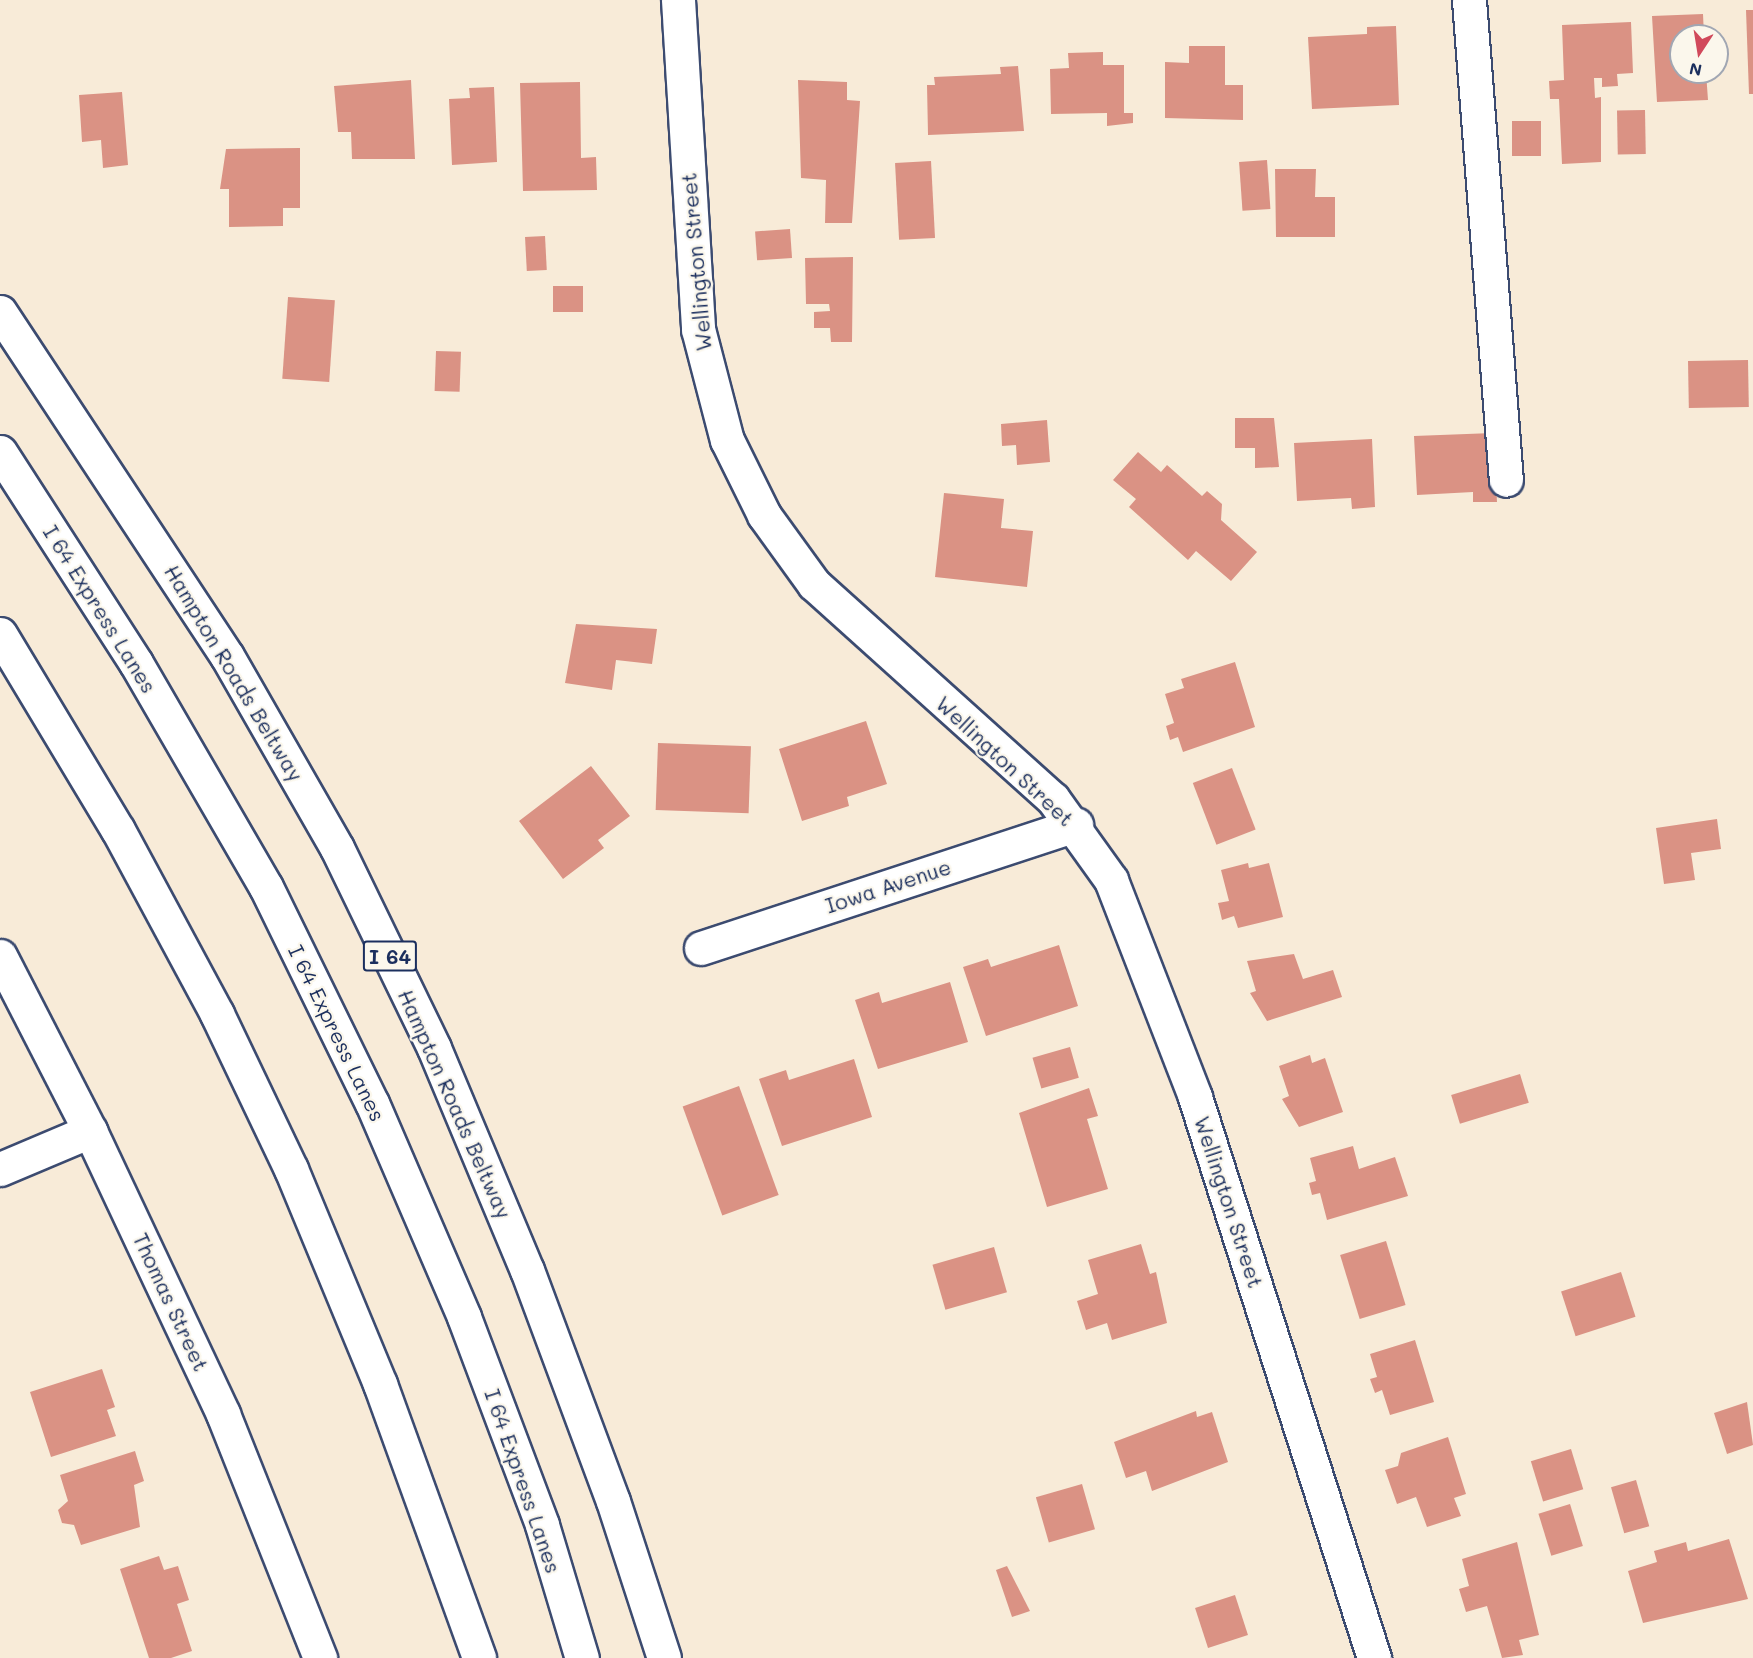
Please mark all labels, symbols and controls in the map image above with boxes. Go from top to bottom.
north arrow [1669,24,1729,84]
text: N [1687,59,1704,82]
street label: Wellington Street [676,172,716,352]
street label: I 64 Express Lanes [38,520,162,698]
street label: Hampton Roads Beltway [159,560,309,786]
street label: Wellington Street [931,691,1079,831]
street label: Iowa Avenue [822,854,954,918]
road number: I 64 [362,939,418,973]
street label: I 64 Express Lanes [283,941,391,1125]
street label: Hampton Roads Beltway [393,986,517,1222]
street label: Wellington Street [1189,1113,1269,1291]
street label: Thomas Street [128,1229,214,1375]
street label: I 64 Express Lanes [480,1386,566,1576]

